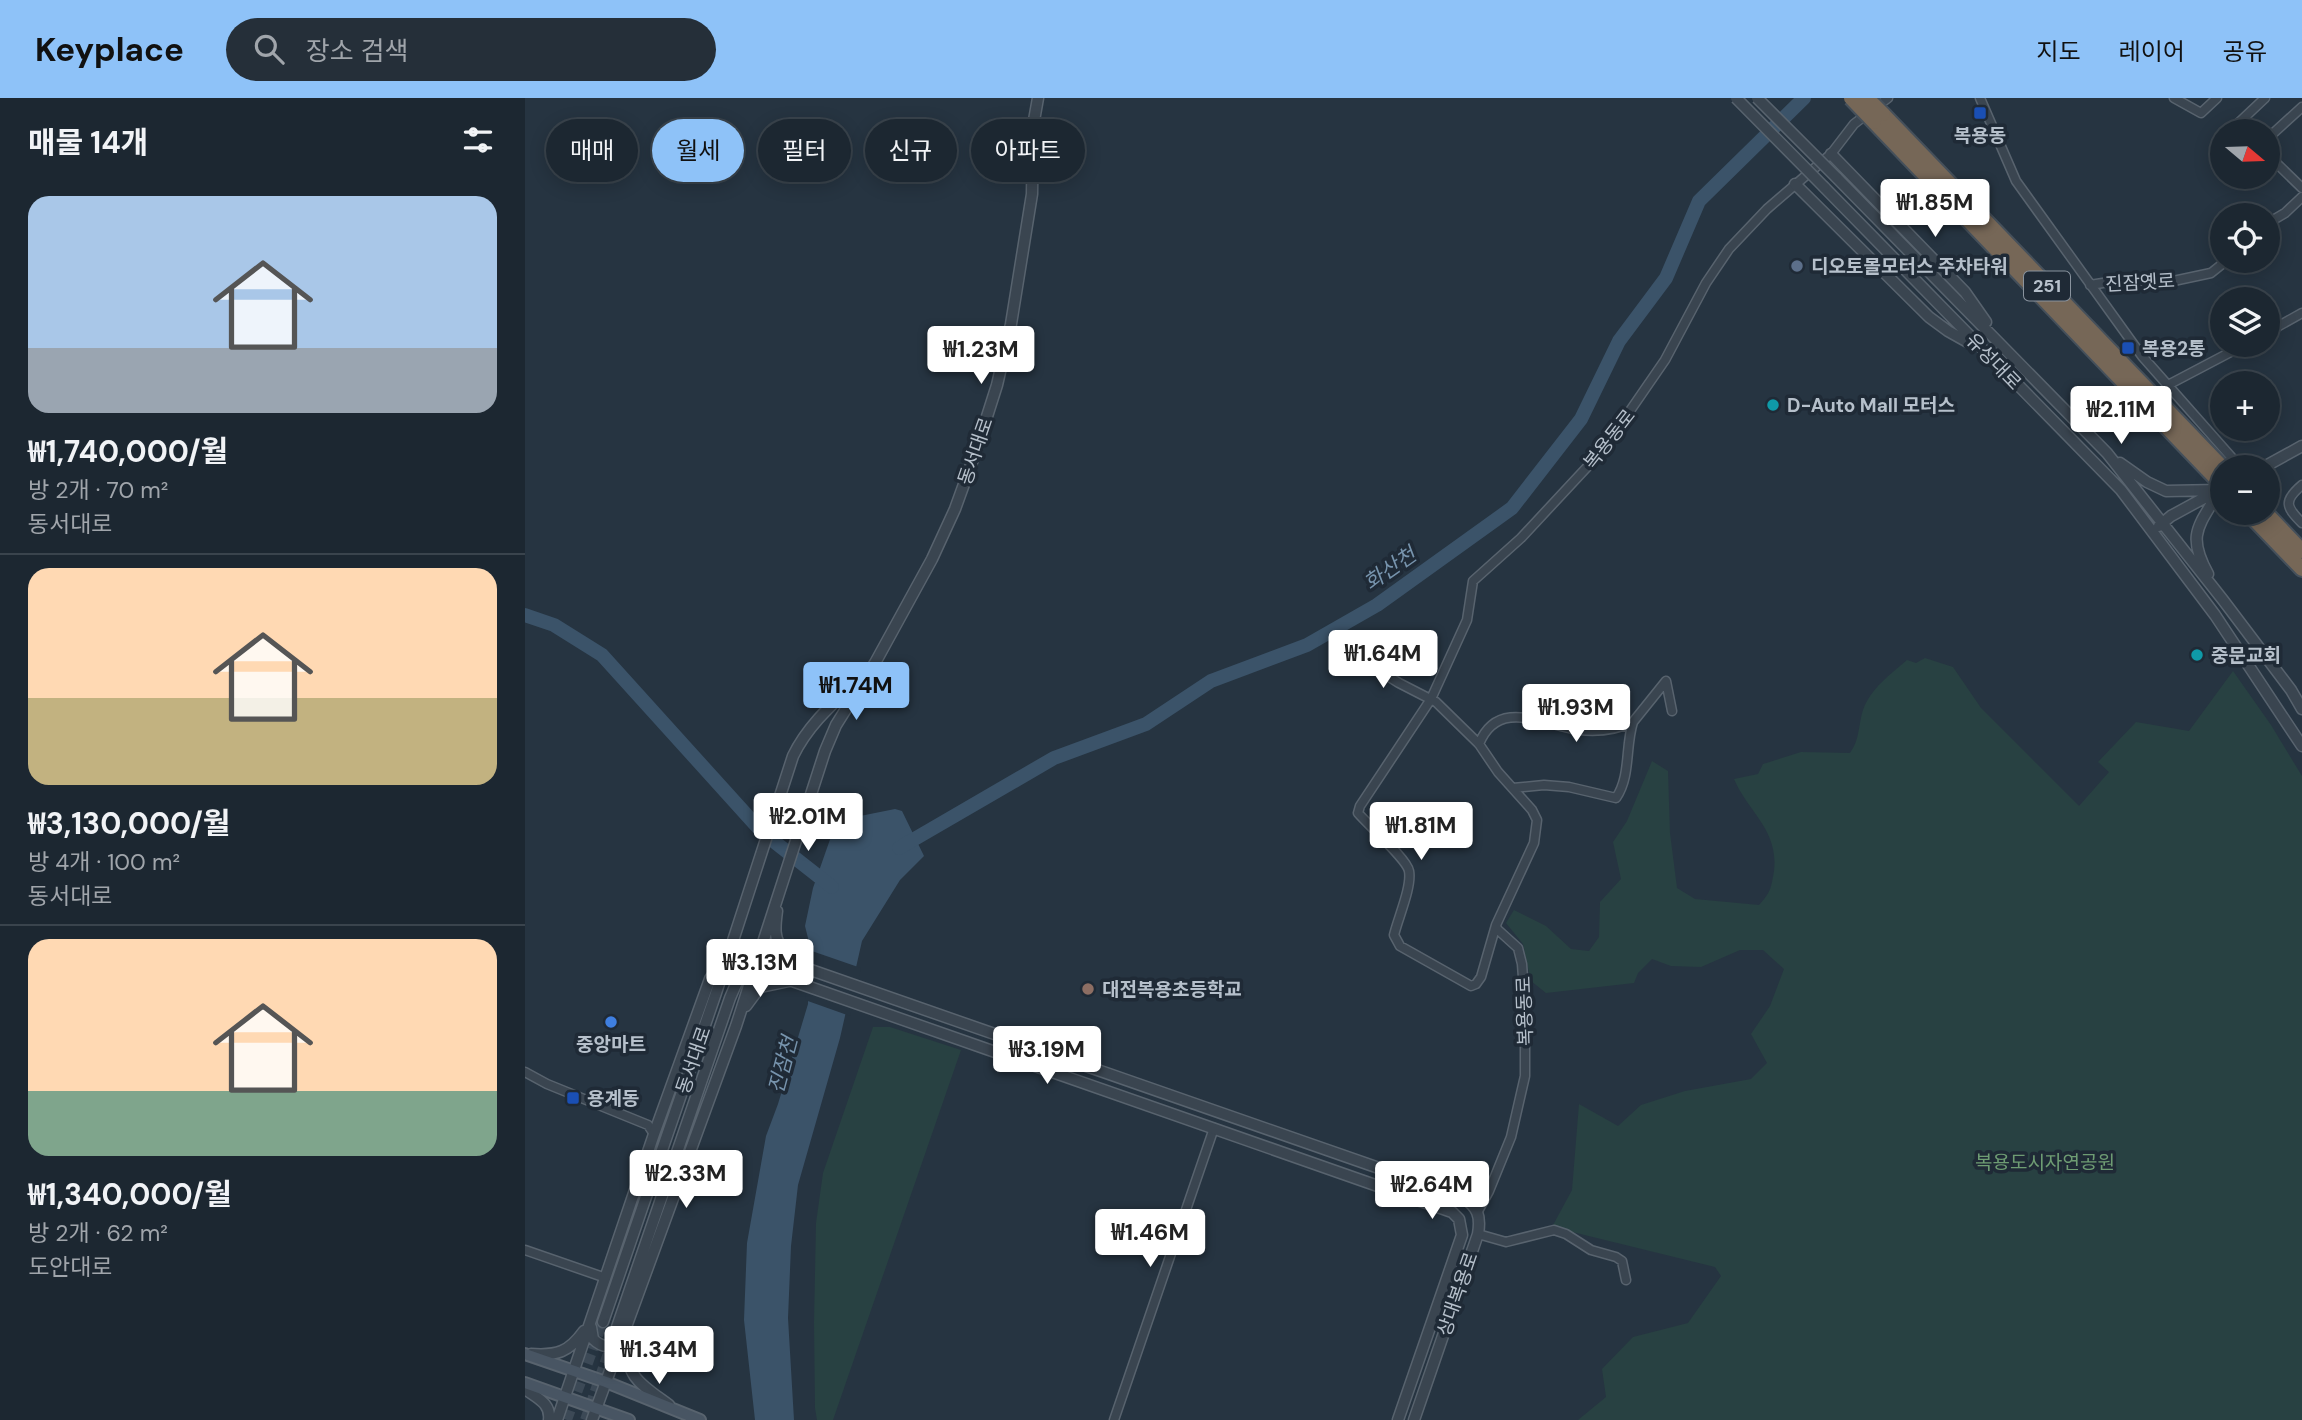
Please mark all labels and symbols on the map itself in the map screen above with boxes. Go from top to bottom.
marker: 복용동 [1972,105,1988,121]
north arrow [2210,119,2280,189]
place label: 복용동 [1954,123,2006,148]
pin: ₩1.85M [1878,180,1992,239]
place label: 디오토몰모터스 주차타워 [1811,254,2008,279]
marker: 디오토몰모터스 주차타워 [1789,258,1805,274]
street label: 진잠옛로 [2104,268,2176,297]
road number: 251 [2024,272,2070,300]
pin: ₩1.23M [924,327,1038,386]
street label: 유성대로 [1960,328,2027,395]
place label: 복용2통 [2142,336,2205,361]
marker: 복용2통 [2120,340,2136,356]
pin: ₩2.11M [2064,386,2178,446]
place label: D-Auto Mall 모터스 [1787,393,1955,418]
marker: D-Auto Mall 모터스 [1765,397,1781,413]
street label: 복용동로 [1578,404,1641,475]
street label: 동서대로 [952,414,999,488]
water label: 화산천 [1358,539,1424,597]
pin: ₩1.64M [1326,630,1440,690]
place label: 중문교회 [2211,643,2281,668]
marker: 중문교회 [2189,647,2205,663]
pin: ₩1.74M [799,662,913,722]
pin: ₩1.93M [1519,684,1633,744]
pin: ₩2.01M [751,794,865,853]
pin: ₩1.81M [1364,802,1478,862]
pin: ₩3.13M [703,940,817,999]
street label: 복용동로 [1511,976,1538,1046]
place label: 대전복용초등학교 [1102,977,1242,1002]
marker: 대전복용초등학교 [1080,981,1096,997]
marker: 중앙마트 [603,1014,619,1030]
street label: 동서대로 [670,1023,717,1097]
pin: ₩3.19M [990,1026,1104,1086]
water label: 진잠천 [762,1031,805,1097]
place label: 중앙마트 [576,1032,646,1057]
place label: 용계동 [587,1086,639,1111]
marker: 용계동 [565,1090,581,1106]
pin: ₩2.33M [629,1150,743,1210]
park label: 복용도시자연공원 [1975,1150,2115,1175]
pin: ₩2.64M [1375,1162,1489,1221]
pin: ₩1.46M [1093,1210,1207,1269]
street label: 상대복용로 [1431,1249,1484,1340]
pin: ₩1.34M [602,1326,716,1386]

